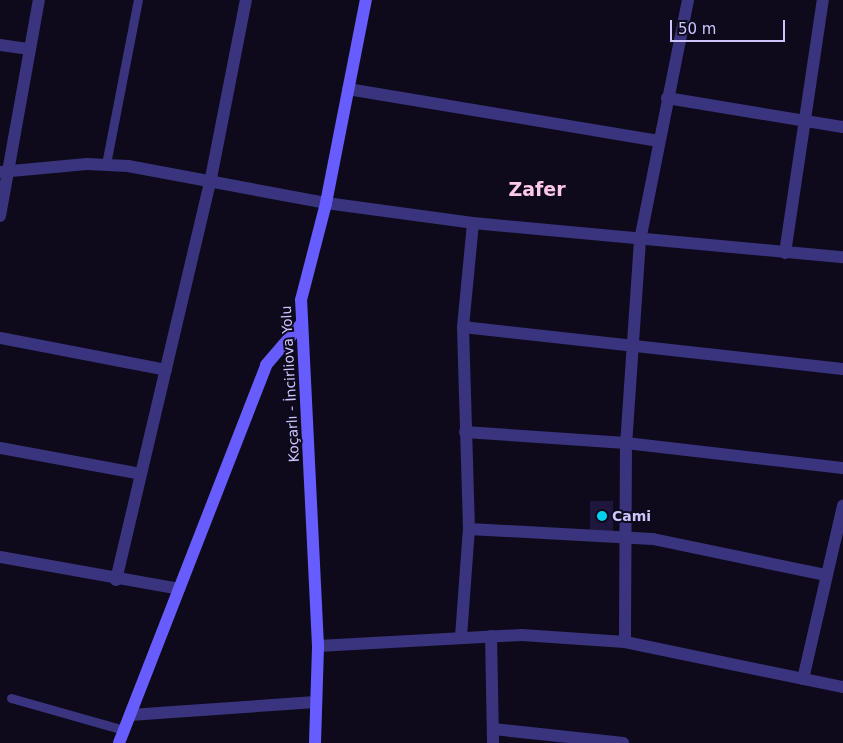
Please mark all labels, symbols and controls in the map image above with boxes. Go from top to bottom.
scale bar [673,10,788,42]
text: 50 m [678,20,716,38]
district label: Zafer [508,179,566,201]
street label: Koçarlı - İncirliova Yolu [278,305,302,463]
place label: Cami [612,508,651,524]
marker: Cami [596,510,608,522]

